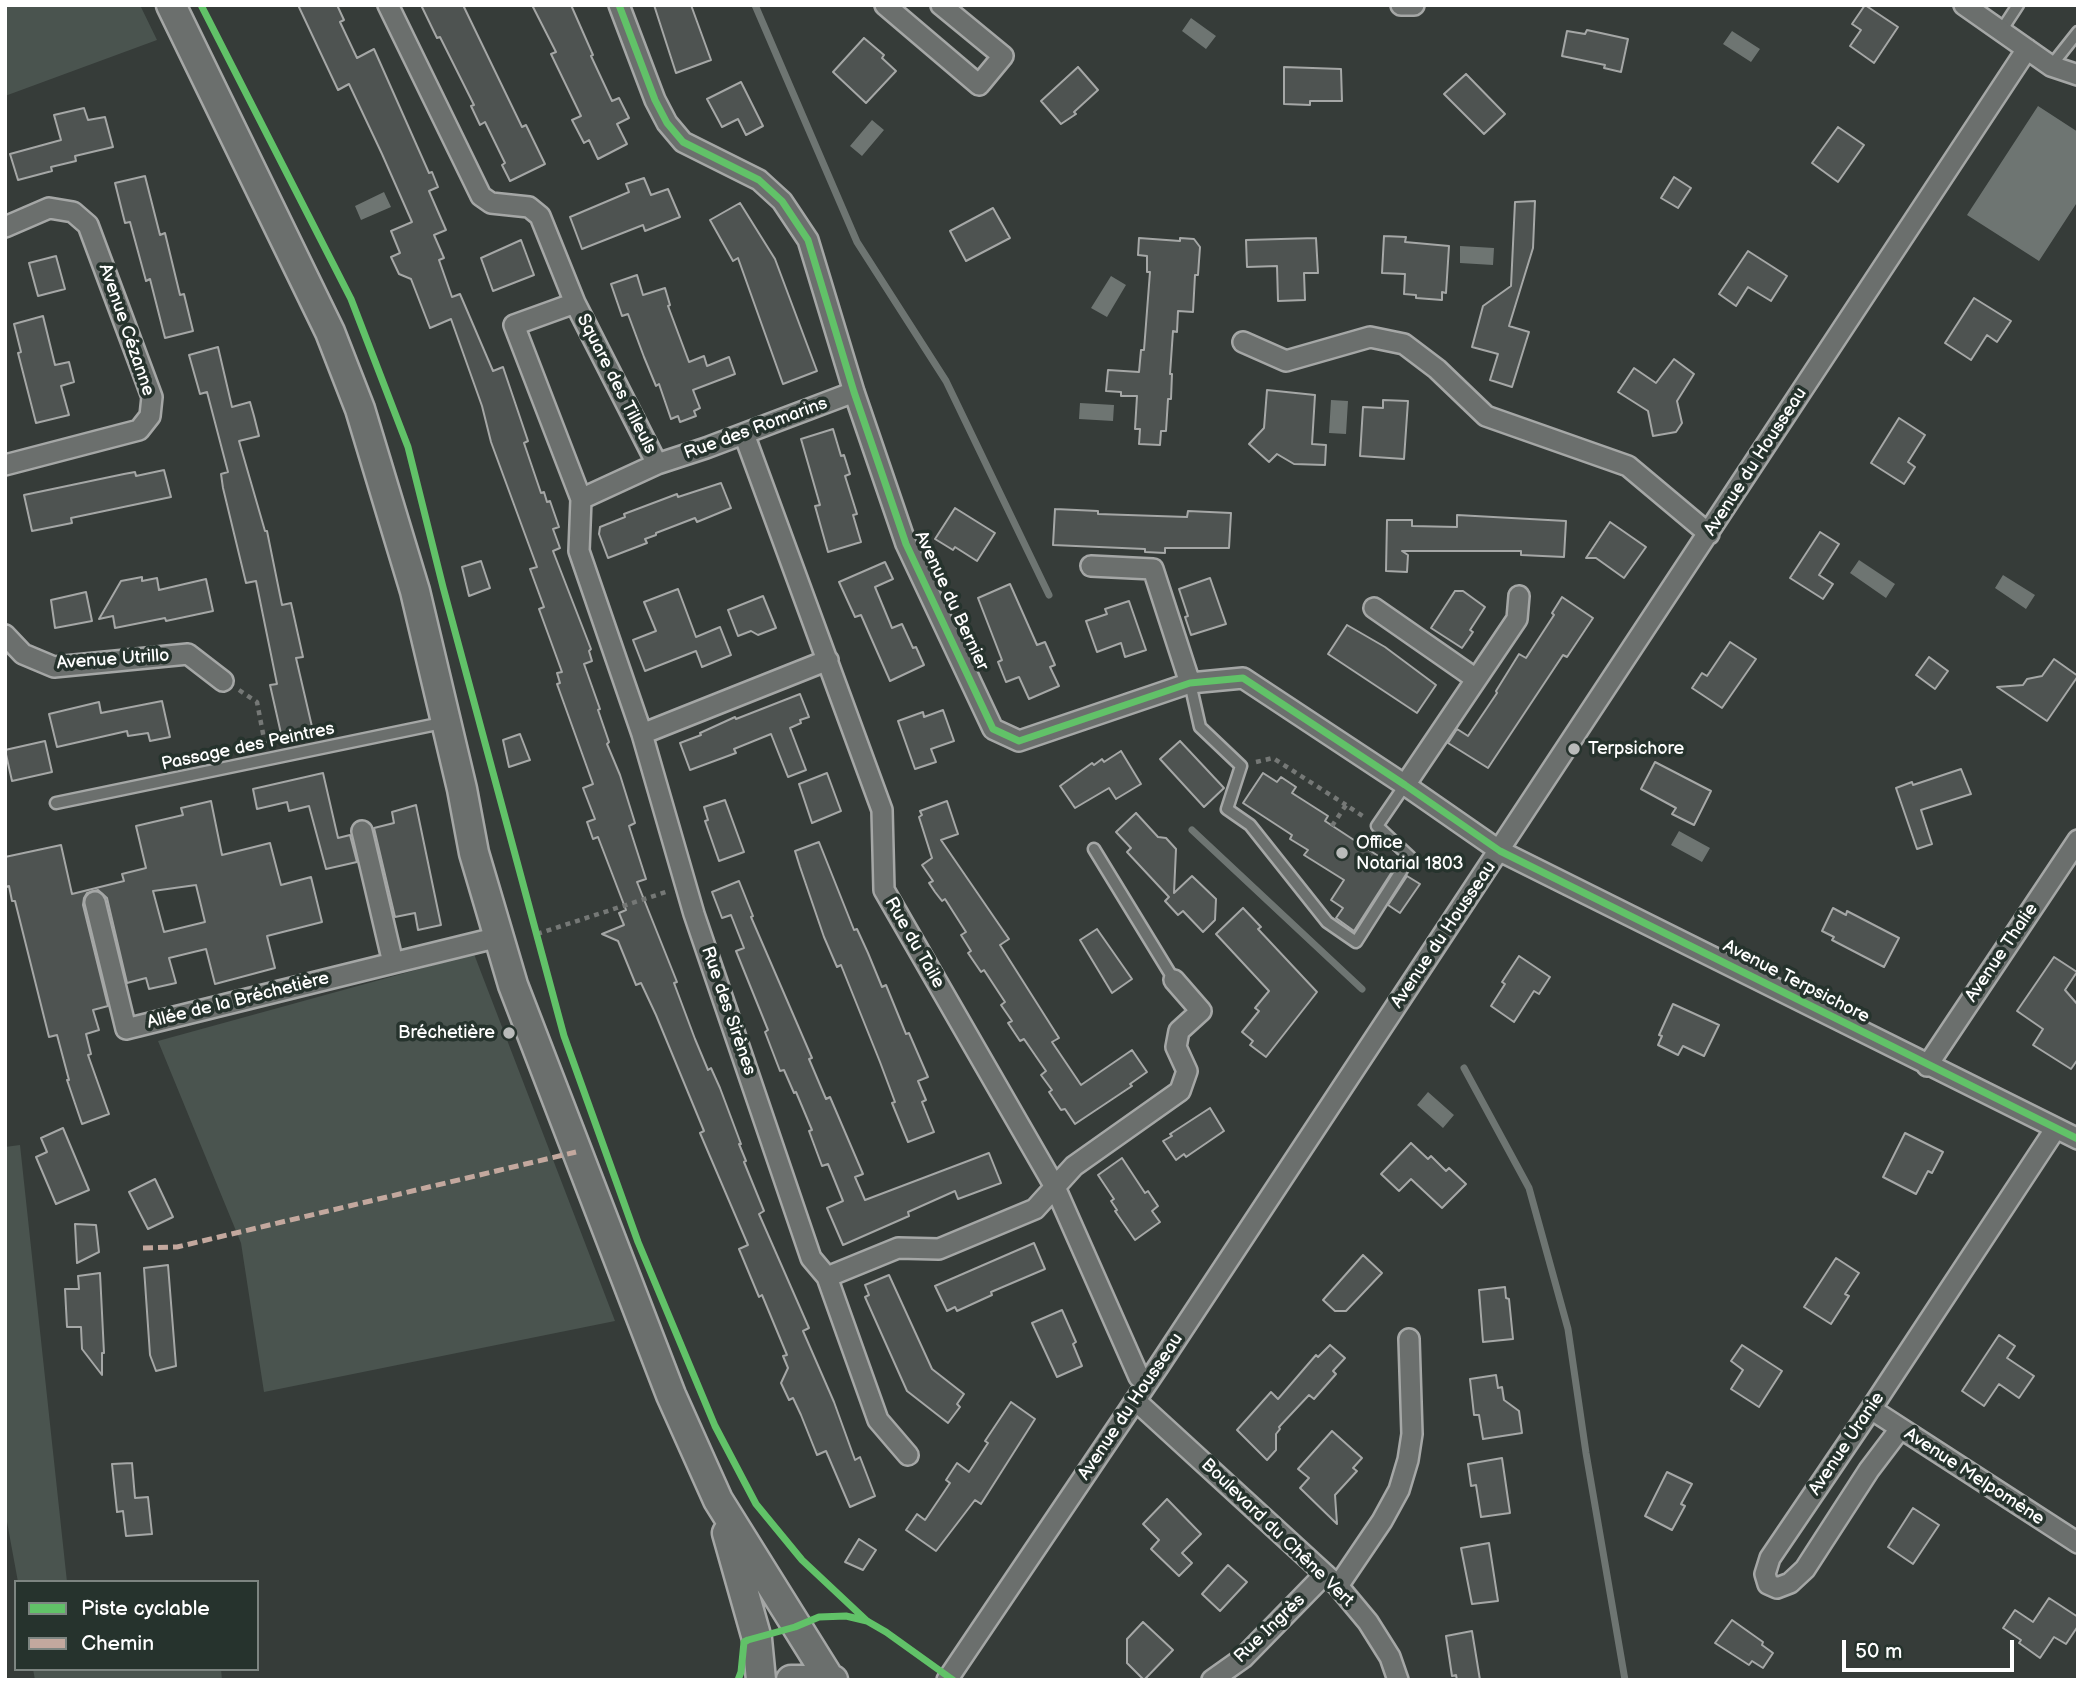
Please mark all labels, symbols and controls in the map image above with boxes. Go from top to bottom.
street label: Avenue Cézanne [93,261,159,399]
street label: Square des Tilleuls [571,311,661,457]
street label: Avenue du Housseau [1700,384,1812,540]
street label: Rue des Romarins [681,393,831,465]
street label: Avenue du Bernier [909,528,993,674]
street label: Avenue Utrillo [56,645,170,675]
street label: Passage des Peintres [159,718,337,776]
place label: Terpsichore [1588,738,1684,760]
marker: Terpsichore [1566,741,1582,757]
place label: Office Notarial 1803 [1356,832,1464,874]
marker: Office Notarial 1803 [1334,845,1350,861]
street label: Avenue du Housseau [1387,857,1501,1013]
street label: Rue du Taile [879,894,949,992]
street label: Avenue Thalie [1961,899,2043,1007]
street label: Avenue Terpsichore [1719,936,1873,1028]
street label: Rue des Sirènes [696,944,760,1078]
street label: Allée de la Bréchetière [145,968,331,1034]
place label: Bréchetière [398,1022,495,1044]
marker: Bréchetière [501,1025,517,1041]
street label: Avenue du Housseau [1074,1329,1188,1485]
street label: Avenue Uranie [1805,1388,1889,1500]
street label: Avenue Melpomène [1900,1424,2048,1530]
street label: Boulevard du Chêne Vert [1196,1454,1358,1612]
legend [14,1580,259,1671]
street label: Rue Ingrès [1230,1590,1310,1668]
text: Piste cyclable [81,1596,210,1621]
scale bar [1845,1626,2016,1670]
text: Chemin [81,1631,154,1656]
text: 50 m [1855,1639,1902,1664]

